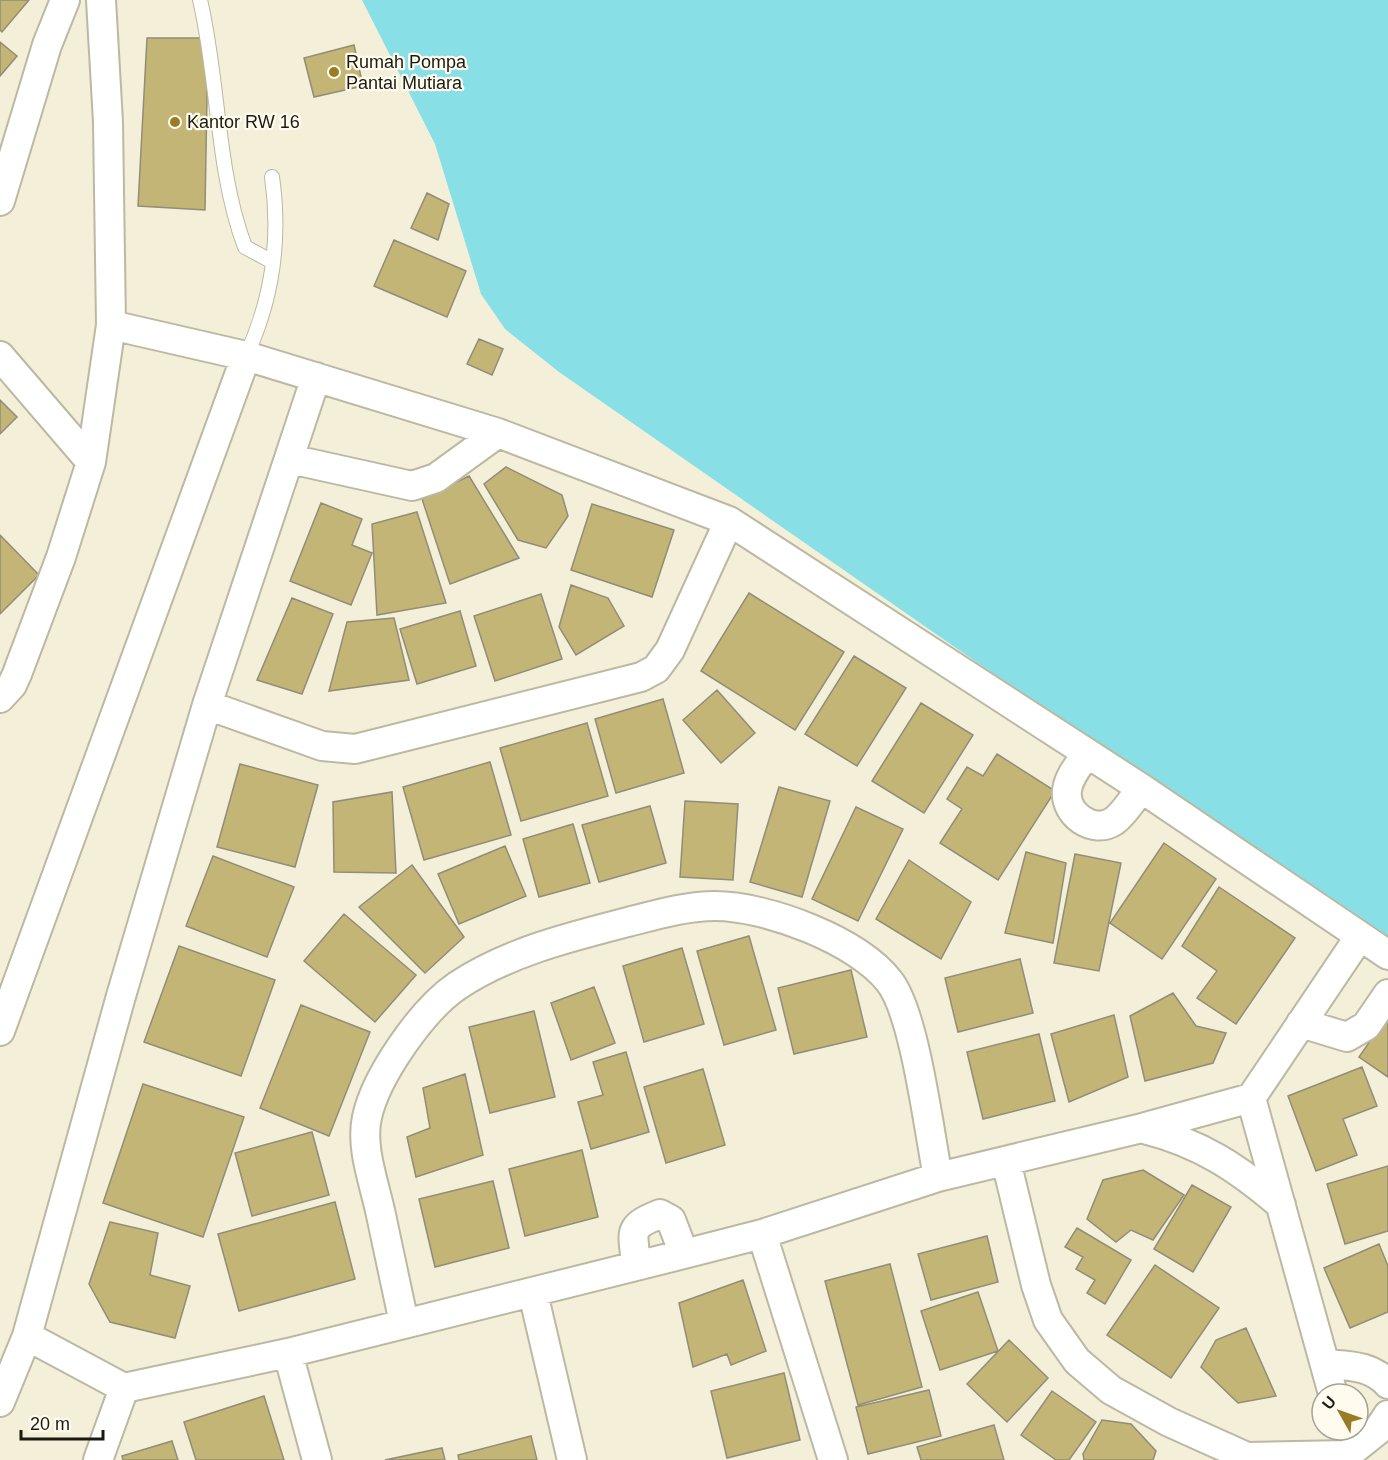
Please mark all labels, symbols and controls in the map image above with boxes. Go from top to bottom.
place label: Rumah Pompa Pantai Mutiara [346,52,467,93]
marker: Rumah Pompa Pantai Mutiara [327,65,341,79]
place label: Kantor RW 16 [187,112,300,132]
marker: Kantor RW 16 [168,115,182,129]
north arrow [1310,1382,1370,1442]
text: U [1319,1393,1339,1413]
scale bar [21,1403,104,1441]
text: 20 m [30,1414,70,1434]

